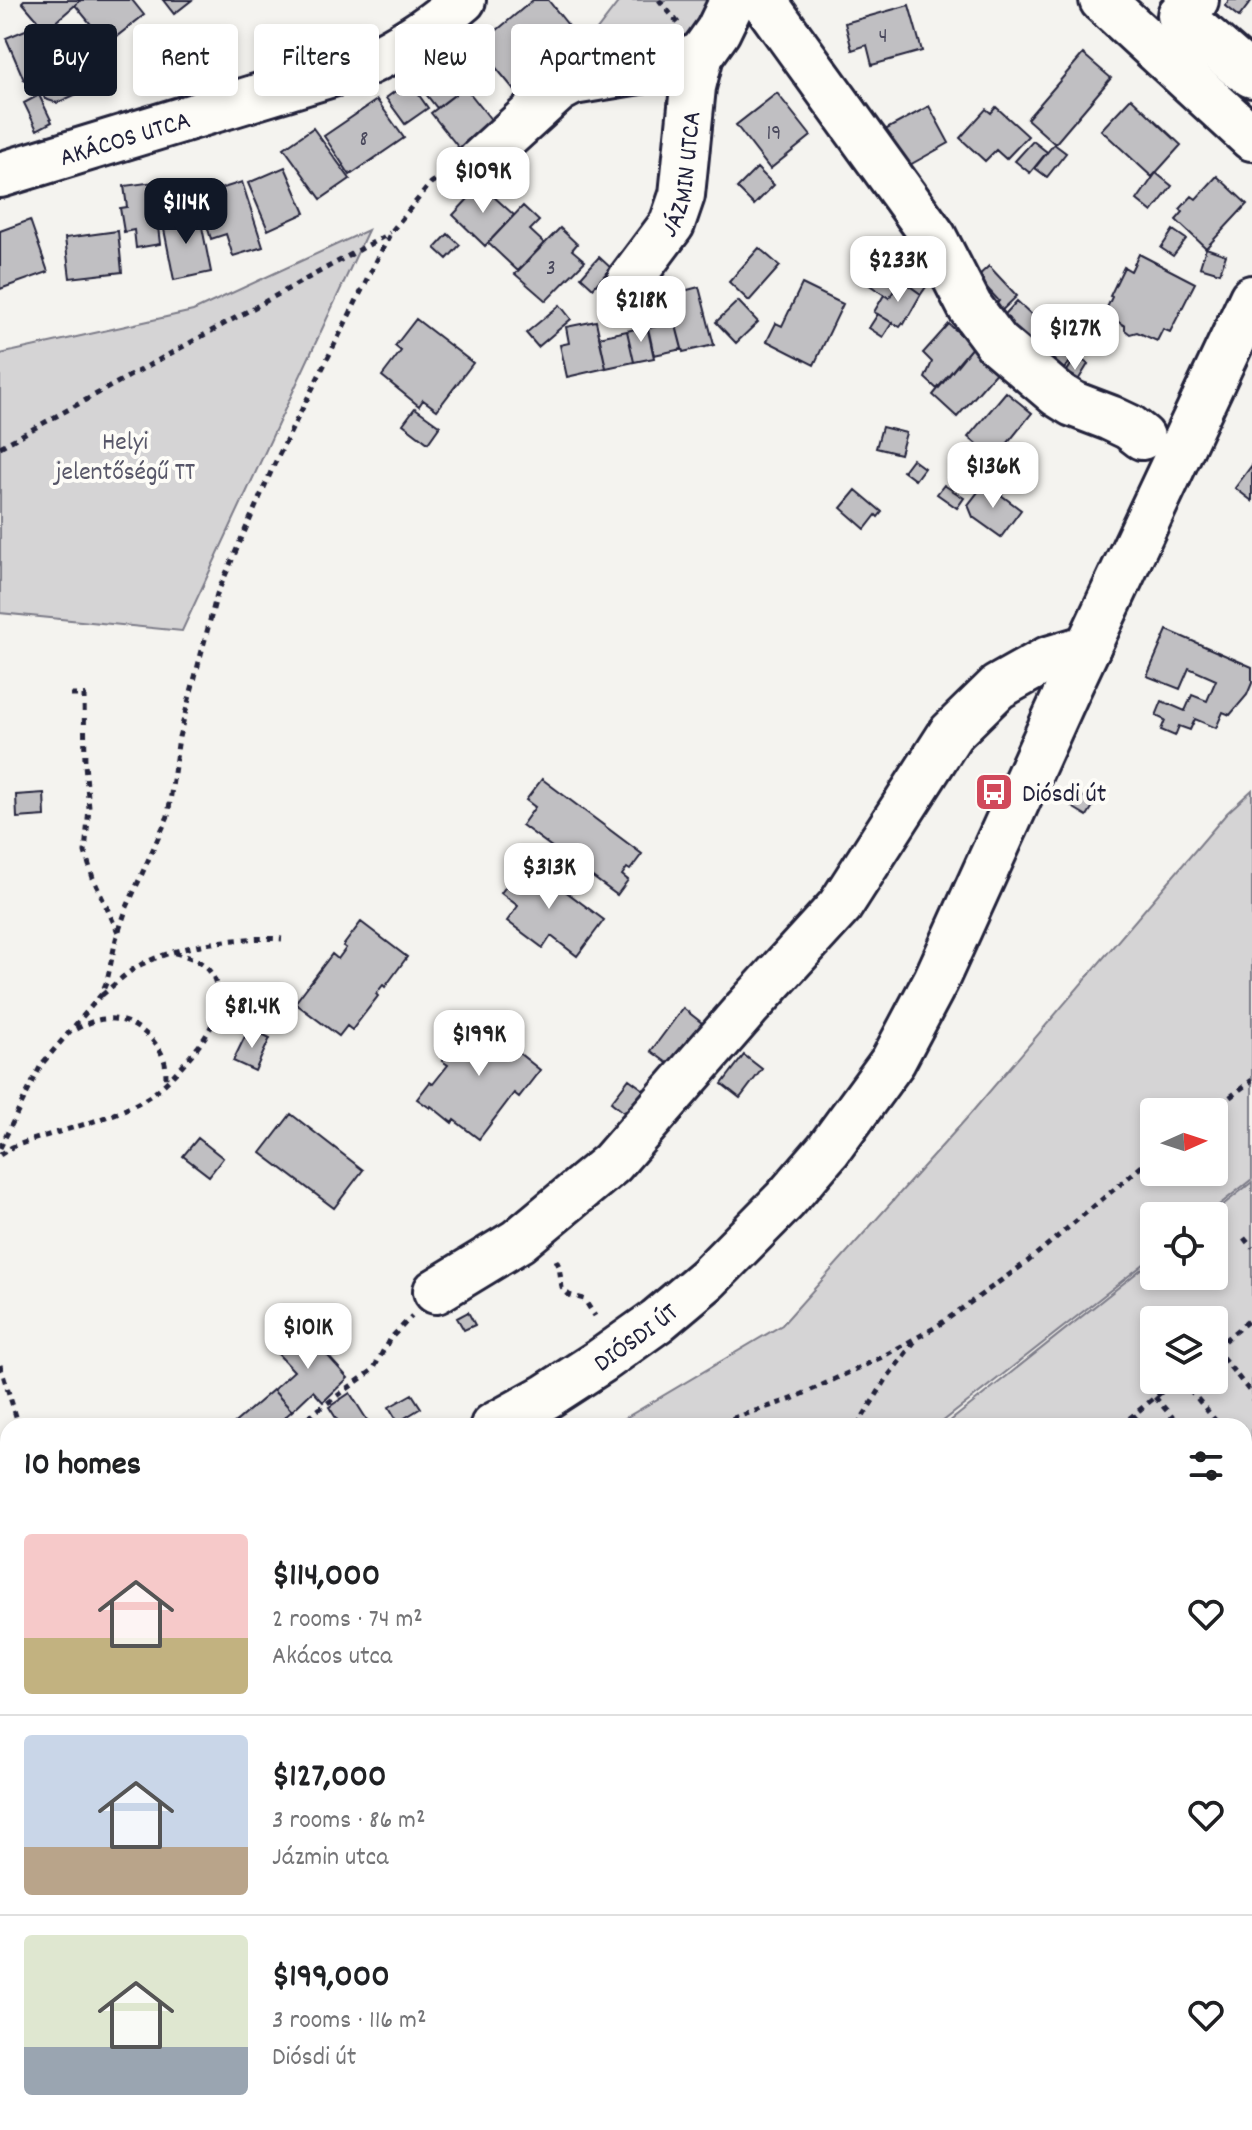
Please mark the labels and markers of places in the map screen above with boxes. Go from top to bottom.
pin: $109K [427,147,539,215]
pin: $114K [130,178,242,246]
pin: $233K [842,236,954,304]
pin: $218K [585,276,697,344]
pin: $127K [1019,304,1131,372]
pin: $136K [937,442,1049,510]
bus stop icon: Diósdi út [973,771,1015,813]
place label: Diósdi út [1022,777,1107,814]
pin: $313K [493,843,605,911]
pin: $81.4K [187,982,317,1050]
pin: $199K [423,1010,535,1078]
pin: $101K [252,1303,364,1371]

